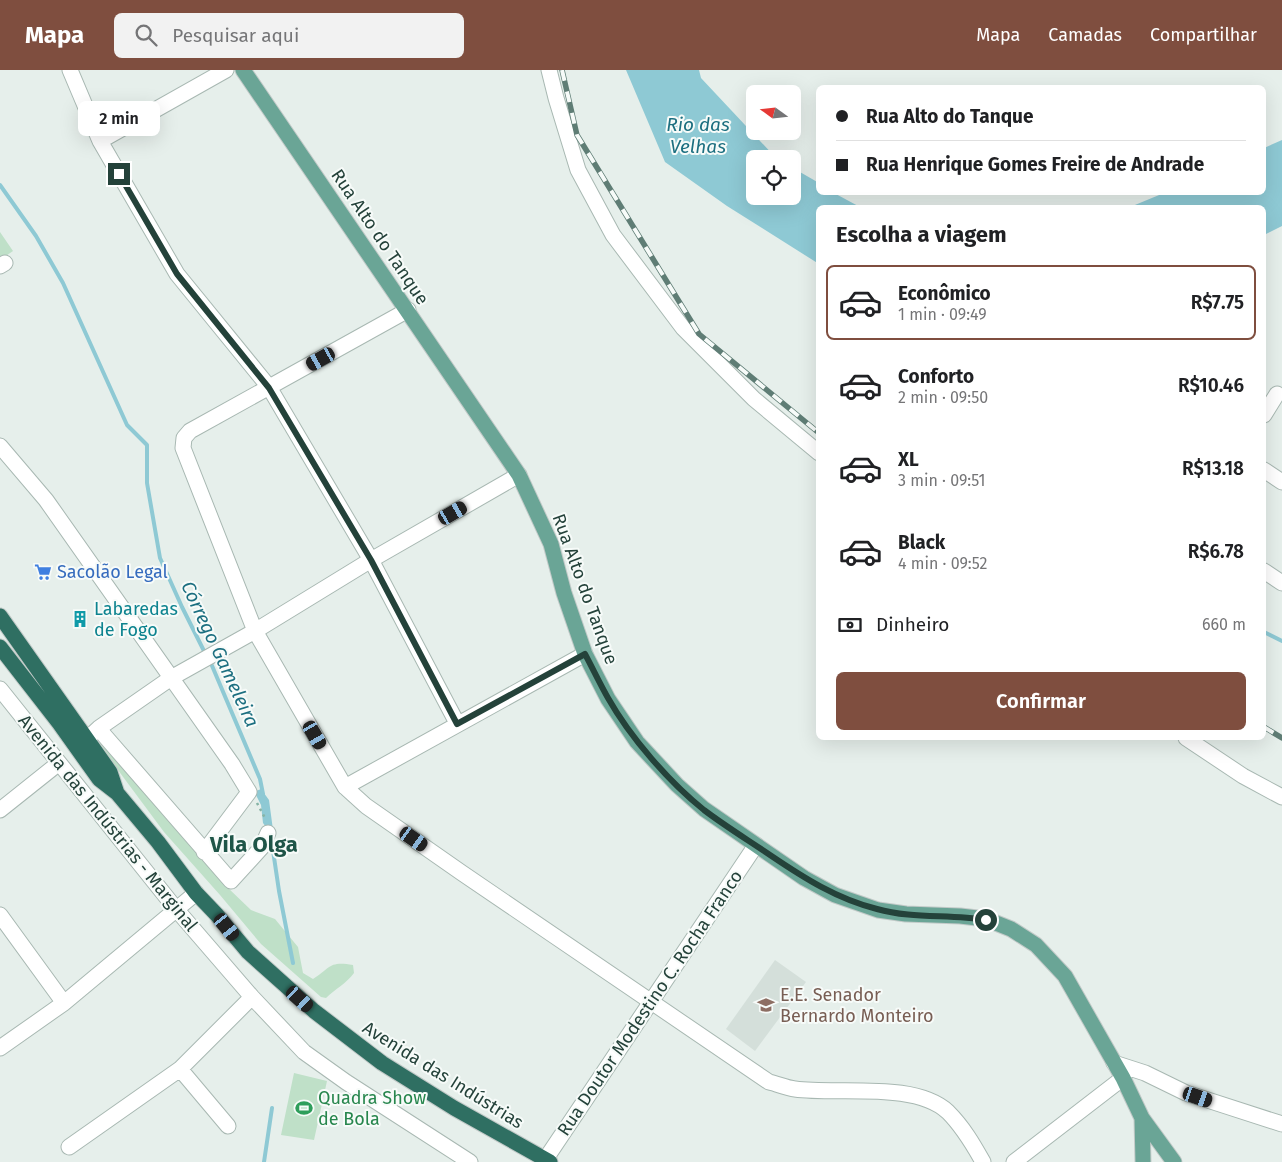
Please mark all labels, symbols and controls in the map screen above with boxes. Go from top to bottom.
search box [114,13,464,58]
text: Mapa [25,21,84,49]
icon: search [132,21,160,49]
text: Pesquisar aqui [172,24,299,47]
text: Mapa [976,24,1020,46]
text: Camadas [1048,24,1122,46]
text: Compartilhar [1150,24,1257,46]
north arrow [746,85,801,140]
map controls [746,85,801,205]
callout: 2 min [78,102,160,136]
text: Rua Alto do Tanque [866,105,1033,128]
text: 2 min [99,109,139,128]
water label: Rio das Velhas [666,113,730,158]
button: locate [746,150,801,205]
text: Rua Henrique Gomes Freire de Andrade [866,153,1204,176]
route end [108,163,130,185]
street label: Rua Alto do Tanque [326,165,434,309]
text: Escolha a viagem [836,221,1007,248]
icon: car [838,280,883,325]
text: Econômico [898,282,991,305]
text: R$7.75 [1191,291,1244,314]
text: 1 min · 09:49 [898,305,987,324]
car [304,345,337,373]
icon: car [838,363,883,408]
text: Conforto [898,365,974,388]
text: R$10.46 [1178,374,1244,397]
text: 2 min · 09:50 [898,388,988,407]
icon: car [838,446,883,491]
text: XL [898,448,919,471]
text: R$13.18 [1182,457,1244,480]
text: 3 min · 09:51 [898,471,985,490]
car [436,499,469,527]
street label: Rua Alto do Tanque [547,511,623,667]
icon: car [838,529,883,574]
text: Black [898,531,945,554]
text: R$6.78 [1188,540,1244,563]
text: 4 min · 09:52 [898,554,988,573]
place label: Sacolão Legal [57,561,168,583]
supermarket icon: Sacolão Legal [33,562,53,582]
water label: Córrego Gameleira [176,577,264,731]
place label: Labaredas de Fogo [94,598,178,641]
building icon: Labaredas de Fogo [70,609,90,629]
icon: cash [836,611,864,639]
text: Dinheiro [876,613,949,636]
text: 660 m [1202,615,1246,634]
button: Confirmar [836,672,1246,730]
street label: Avenida das Indústrias - Marginal [14,710,202,936]
car [301,718,328,752]
car [397,824,430,854]
district label: Vila Olga [209,831,298,858]
street label: Rua Doutor Modestino C. Rocha Franco [553,866,747,1140]
route start [975,909,997,931]
car [211,911,242,943]
car [283,983,316,1015]
place label: E.E. Senador Bernardo Monteiro [780,984,934,1027]
school or university icon: E.E. Senador Bernardo Monteiro [756,995,776,1015]
street label: Avenida das Indústrias [359,1017,527,1133]
car [1181,1085,1214,1109]
place label: Quadra Show de Bola [318,1087,426,1130]
sports icon: Quadra Show de Bola [294,1098,314,1118]

